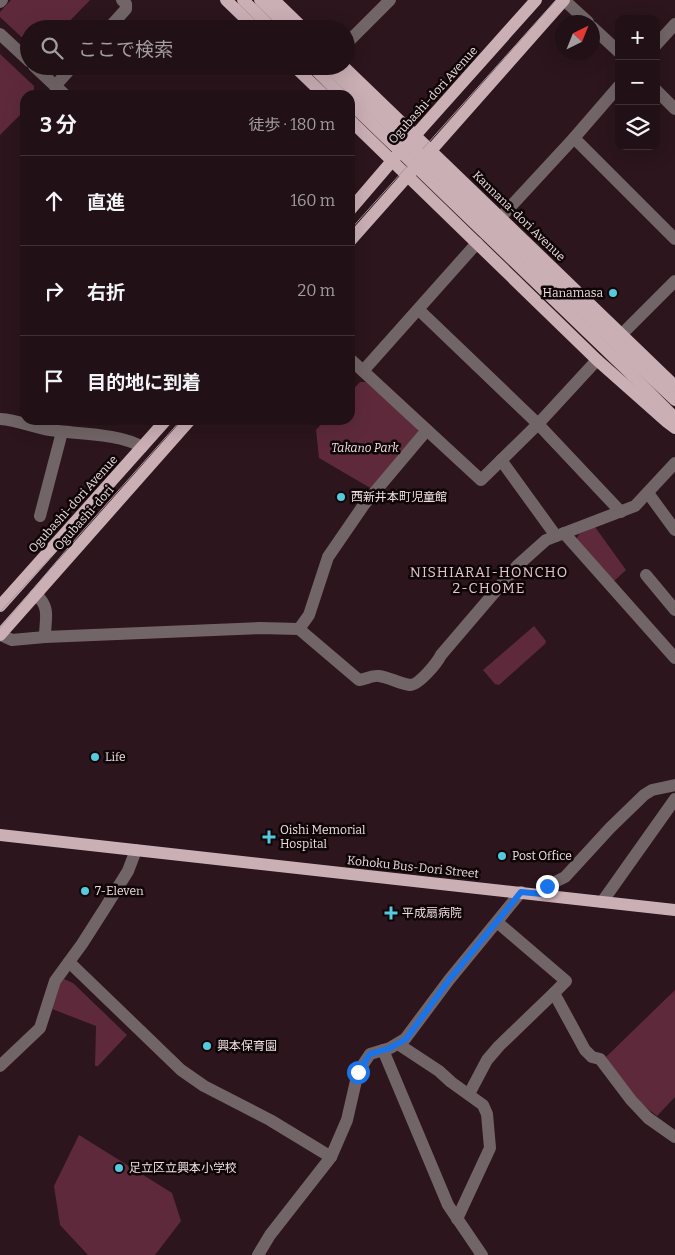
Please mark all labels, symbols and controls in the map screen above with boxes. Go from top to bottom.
north arrow [555,15,600,60]
map controls [615,15,660,150]
button: + [615,15,660,60]
search box [20,20,355,75]
icon: search [38,34,66,62]
text: ここで検索 [78,38,173,61]
street label: Ogubashi-dori Avenue [386,44,480,146]
button: − [615,60,660,105]
button: layers [615,105,660,150]
text: 3 分 [40,112,77,138]
text: 徒歩 · 180 m [248,115,335,134]
street label: Kannana-dori Avenue [470,168,568,264]
icon: ahead [40,187,68,215]
text: 直進 [87,191,125,214]
text: 160 m [290,191,335,210]
icon: right [40,277,68,305]
text: 右折 [87,281,125,304]
text: 20 m [298,281,335,300]
place label: Hanamasa [543,286,603,300]
marker: Hanamasa [607,287,619,299]
icon: arrive [40,367,68,395]
text: 目的地に到着 [87,371,201,394]
park label: Takano Park [331,441,399,455]
street label: Ogubashi-dori Avenue [26,452,120,556]
street label: Ogubashi-dori [51,483,117,553]
place label: 西新井本町児童館 [351,490,447,504]
marker: 西新井本町児童館 [335,491,347,503]
district label: NISHIARAI-HONCHO 2-CHOME [410,564,568,597]
place label: Life [105,750,126,764]
marker: Life [89,751,101,763]
place label: Oishi Memorial Hospital [280,823,366,851]
marker: Oishi Memorial Hospital [262,830,276,844]
place label: Post Office [512,849,572,863]
marker: Post Office [496,850,508,862]
street label: Kohoku Bus-Dori Street [346,853,480,881]
route end [536,875,559,898]
place label: 7-Eleven [95,884,144,898]
marker: 7-Eleven [79,885,91,897]
marker: 平成扇病院 [384,906,398,920]
place label: 平成扇病院 [402,906,462,920]
place label: 興本保育園 [217,1039,277,1053]
marker: 興本保育園 [201,1040,213,1052]
route start [347,1061,370,1084]
place label: 足立区立興本小学校 [129,1161,237,1175]
marker: 足立区立興本小学校 [113,1162,125,1174]

